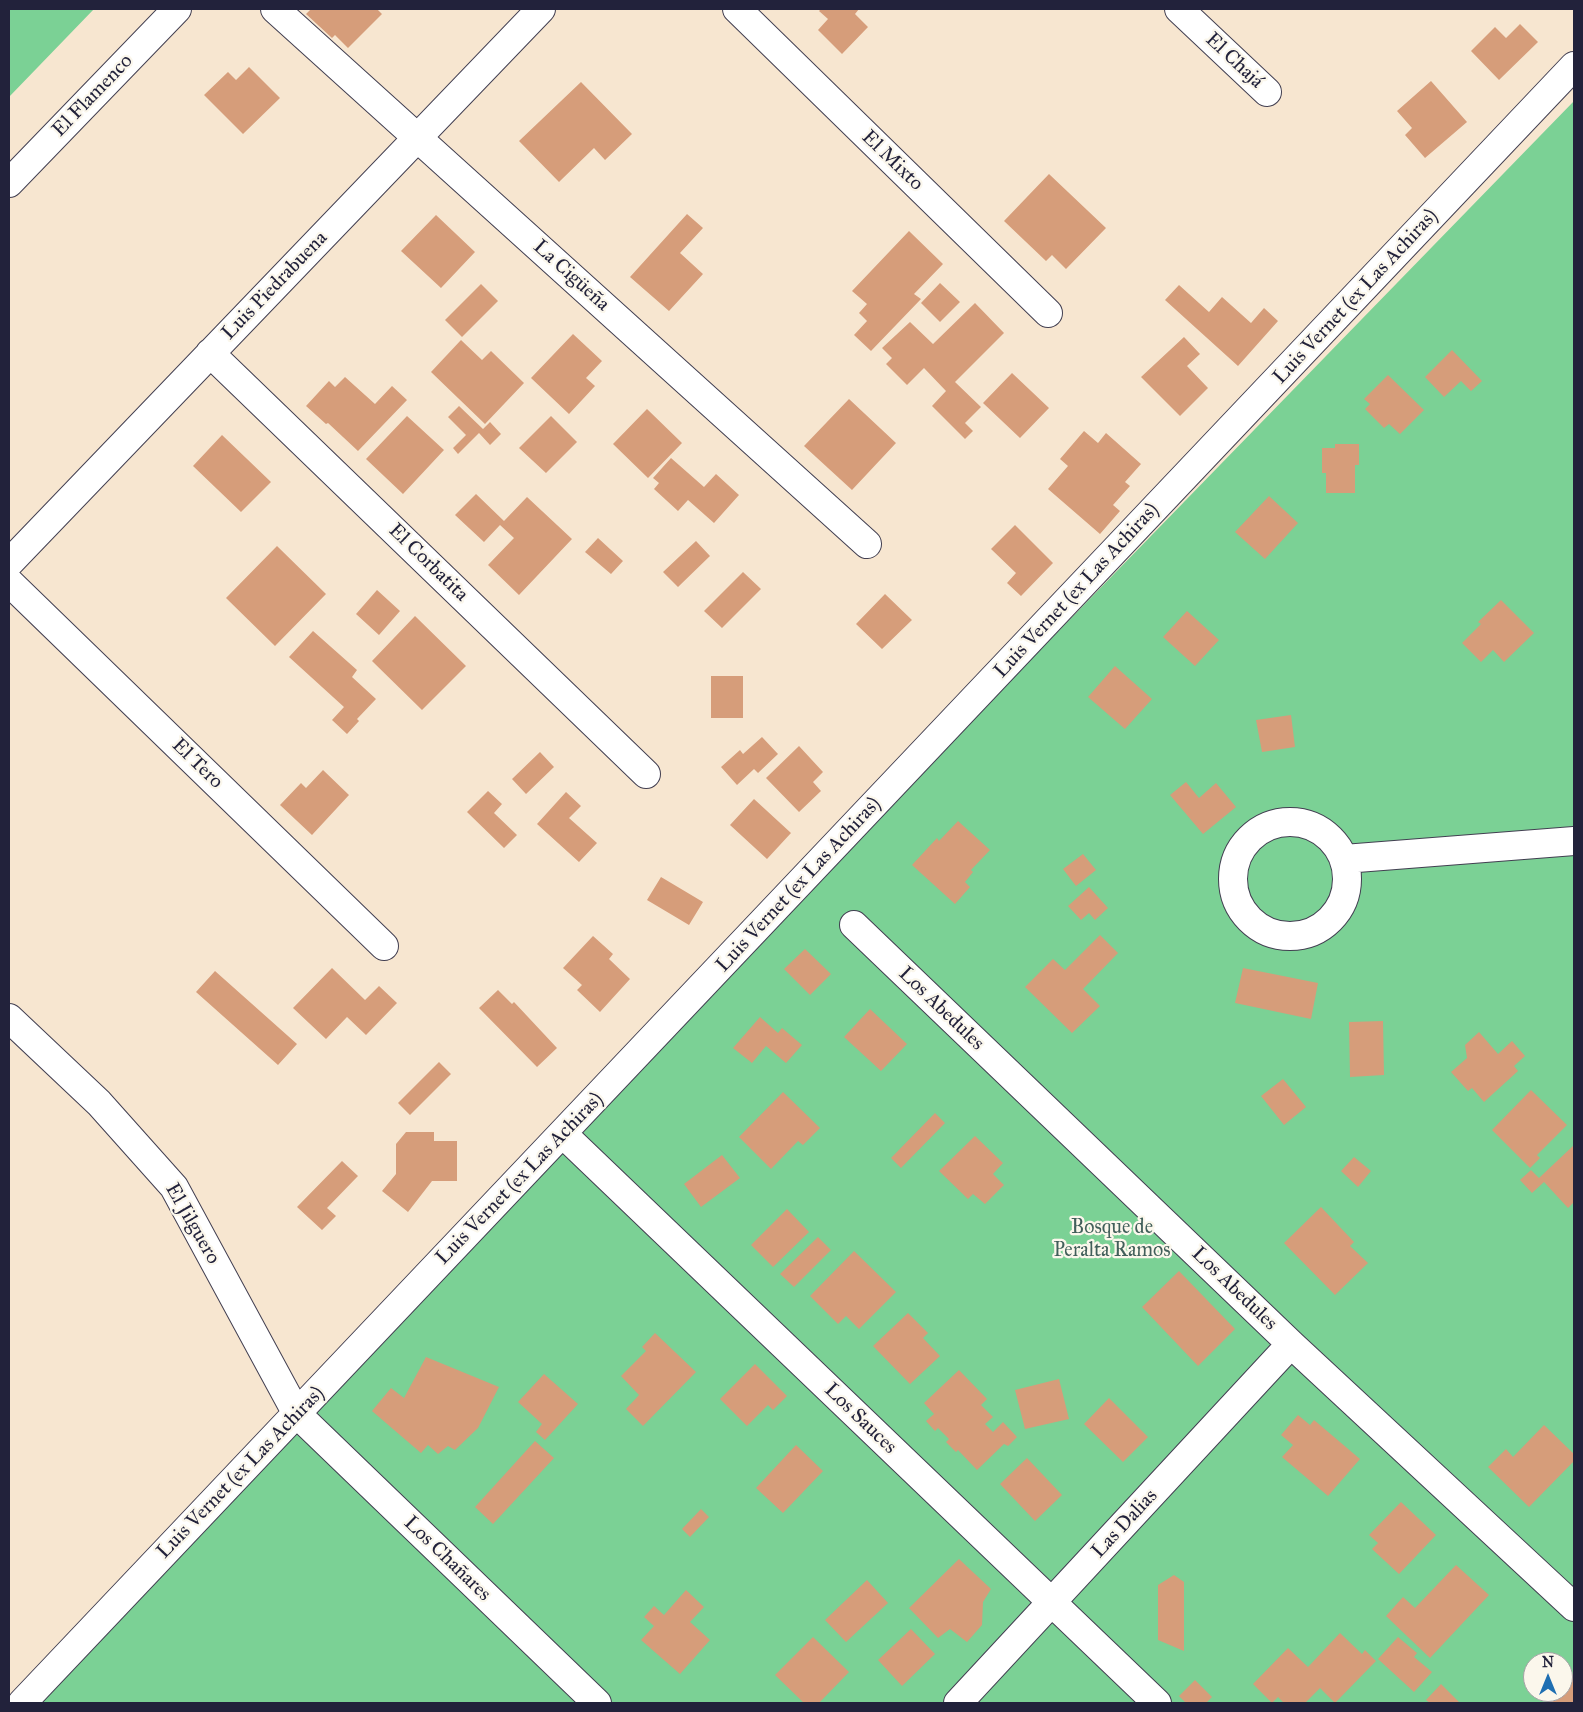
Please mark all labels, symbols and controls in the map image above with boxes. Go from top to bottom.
street label: El Chajá [1200,28,1268,94]
street label: El Flamenco [48,50,138,142]
street label: El Mixto [856,126,928,196]
street label: Luis Vernet (ex Las Achiras) [1269,205,1443,389]
street label: Luis Piedrabuena [217,227,333,345]
street label: La Cigüeña [528,235,614,317]
street label: Luis Vernet (ex Las Achiras) [990,499,1164,683]
street label: El Corbatita [383,519,473,607]
street label: El Tero [166,734,228,794]
street label: Luis Vernet (ex Las Achiras) [712,793,886,977]
street label: Los Abedules [893,962,989,1056]
street label: Luis Vernet (ex Las Achiras) [431,1088,609,1270]
street label: El Jilguero [159,1179,225,1269]
park label: Bosque de Peralta Ramos [1053,1216,1171,1263]
street label: Los Abedules [1186,1242,1282,1336]
street label: Los Sauces [819,1379,901,1459]
street label: Luis Vernet (ex Las Achiras) [152,1382,330,1564]
street label: Las Dalias [1087,1484,1163,1564]
street label: Los Chañares [398,1511,496,1607]
north arrow [1523,1652,1573,1702]
text: N [1542,1654,1554,1671]

